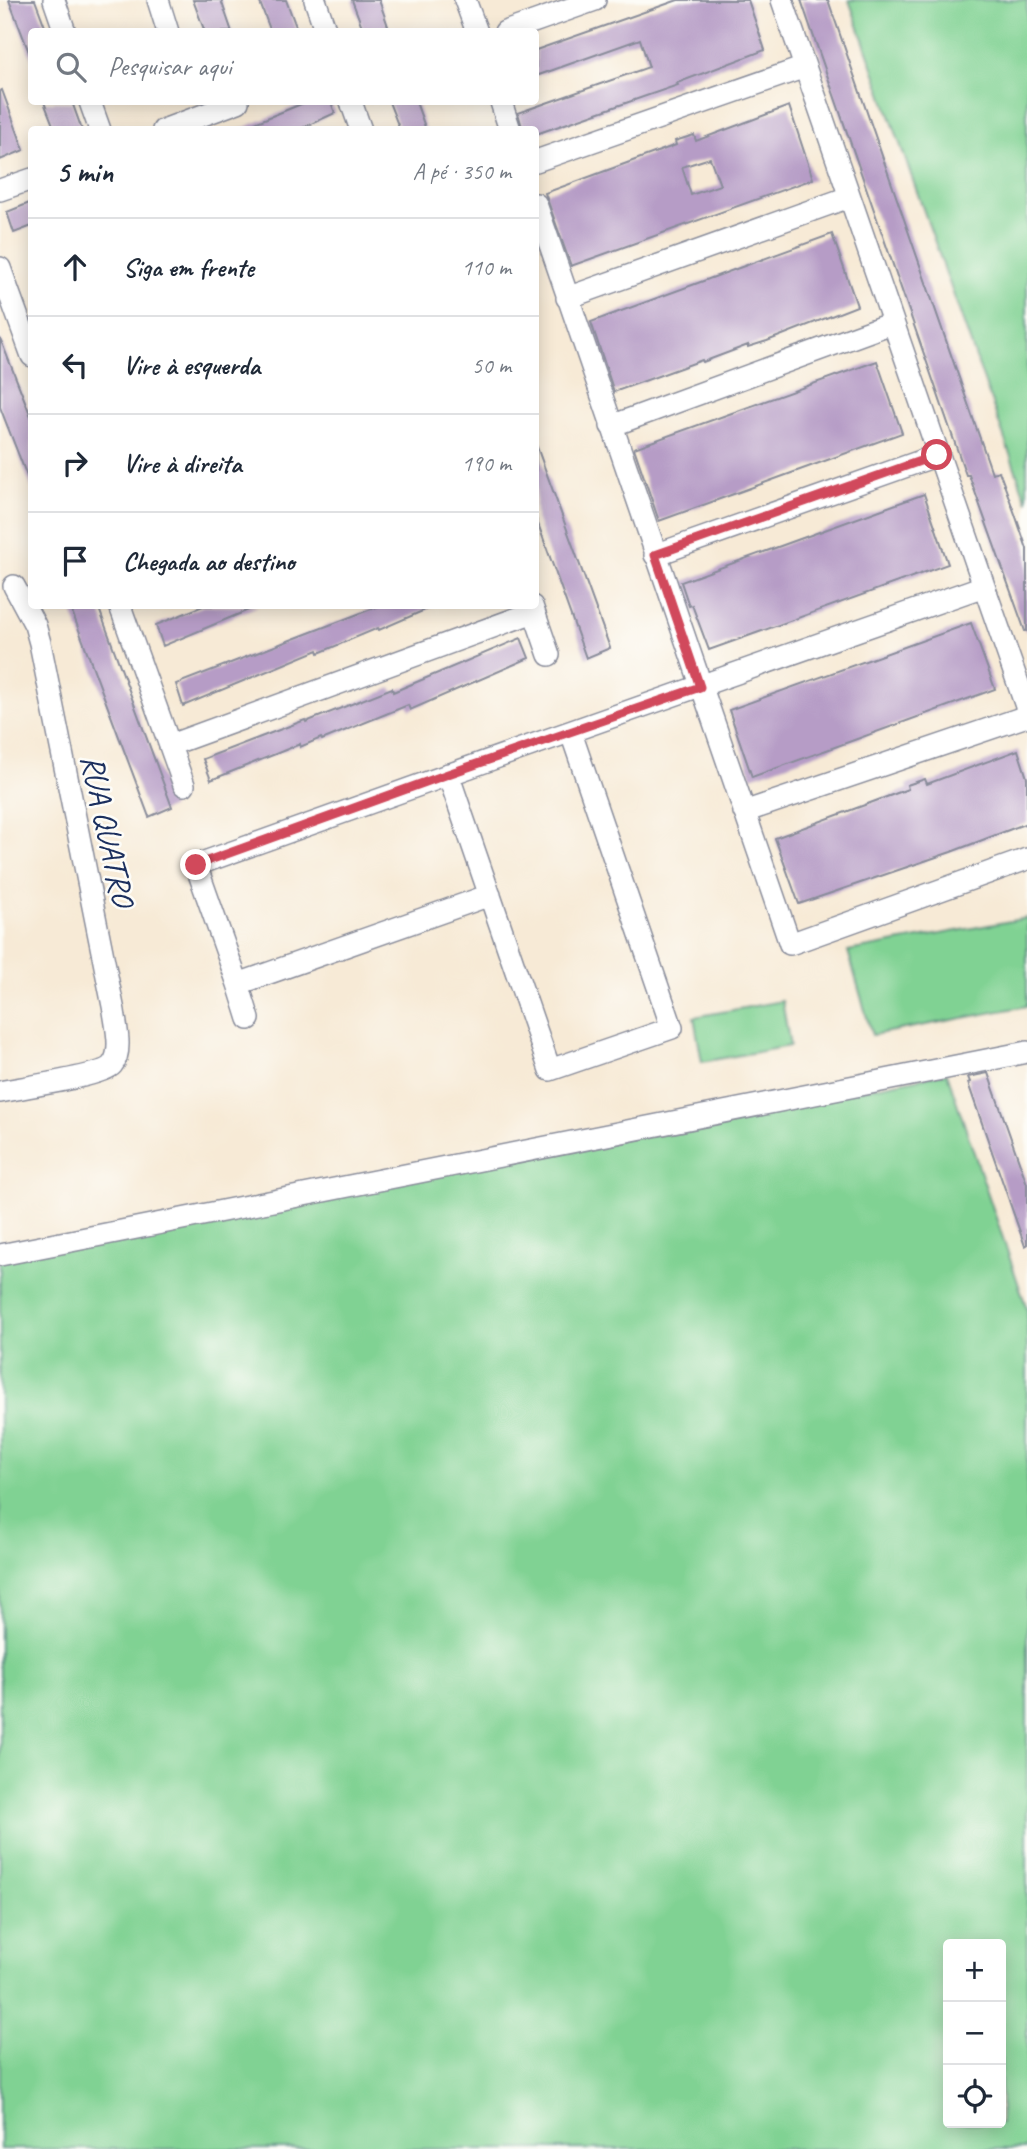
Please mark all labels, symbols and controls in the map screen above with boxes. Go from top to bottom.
search box [28,28,539,105]
icon: search [52,48,90,86]
text: Pesquisar aqui [108,50,232,83]
text: 5 min [56,153,113,191]
text: A pé · 350 m [413,157,511,186]
icon: ahead [56,248,94,286]
text: Siga em frente [123,251,254,284]
text: 110 m [462,253,511,282]
icon: left [56,346,94,384]
text: Vire à esquerda [123,349,260,382]
text: 50 m [472,351,511,380]
route start [921,439,952,470]
icon: right [56,444,94,482]
text: Vire à direita [123,447,242,480]
text: 190 m [462,449,511,478]
icon: arrive [56,542,94,580]
text: Chegada ao destino [123,545,295,578]
street label: RUA QUATRO [71,751,145,913]
route end [180,849,211,880]
map controls [943,1939,1006,2128]
button: + [943,1939,1006,2002]
button: − [943,2002,1006,2065]
button: locate [943,2065,1006,2128]

